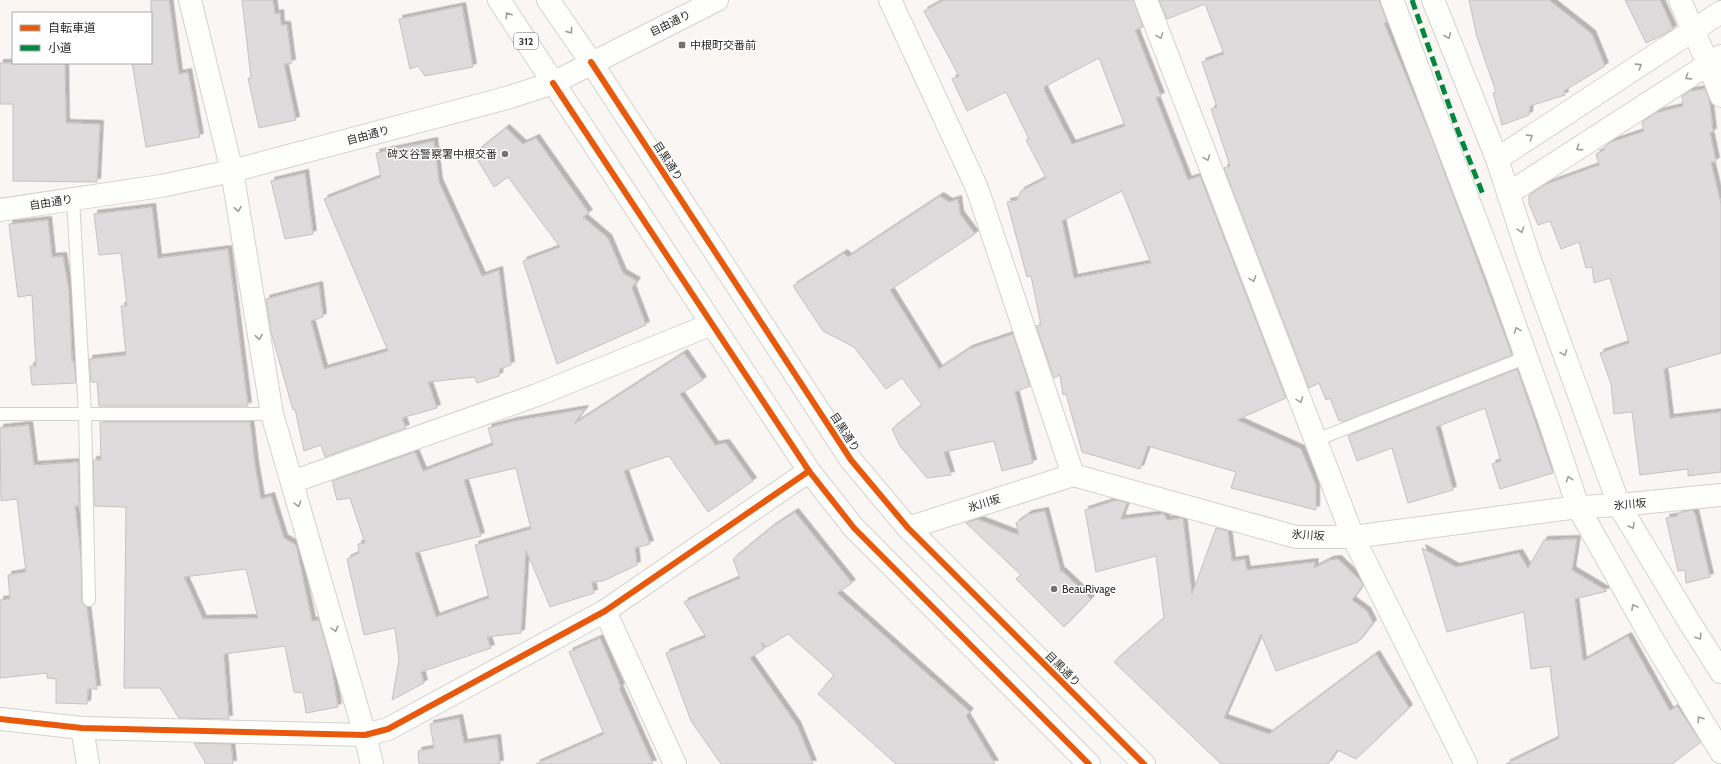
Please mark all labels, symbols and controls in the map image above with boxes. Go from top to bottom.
street label: 自由通り [647,7,693,39]
legend [12,12,152,64]
one-way arrow [506,12,513,19]
text: 自転車道 [48,20,96,35]
one-way arrow [565,27,573,34]
one-way arrow [1443,32,1451,40]
road number: 312 [514,33,538,49]
one-way arrow [1155,33,1163,40]
place label: 中根町交番前 [690,38,756,52]
text: 小道 [48,40,72,55]
marker: 中根町交番前 [677,40,687,50]
one-way arrow [1634,64,1641,71]
one-way arrow [1685,73,1692,80]
street label: 自由通り [345,123,391,147]
one-way arrow [1526,134,1533,142]
street label: 目黒通り [650,139,686,183]
one-way arrow [1576,143,1583,151]
place label: 碑文谷警察署中根交番 [387,147,497,161]
marker: 碑文谷警察署中根交番 [500,149,510,159]
one-way arrow [1202,154,1210,161]
street label: 自由通り [28,192,74,212]
one-way arrow [233,206,242,212]
one-way arrow [1516,227,1525,234]
one-way arrow [1249,275,1257,282]
one-way arrow [1513,326,1522,333]
one-way arrow [254,334,263,340]
one-way arrow [1560,349,1568,356]
one-way arrow [1296,397,1304,404]
street label: 目黒通り [827,410,863,454]
one-way arrow [1565,476,1573,483]
street label: 氷川坂 [966,491,1002,515]
street label: 氷川坂 [1613,496,1647,512]
one-way arrow [293,501,302,508]
one-way arrow [1627,522,1634,529]
street label: 氷川坂 [1291,527,1325,543]
place label: BeauRivage [1062,582,1116,596]
marker: BeauRivage [1049,584,1059,594]
one-way arrow [1632,604,1639,611]
one-way arrow [330,626,339,633]
one-way arrow [1694,633,1702,640]
street label: 目黒通り [1042,648,1084,690]
one-way arrow [1697,716,1705,723]

